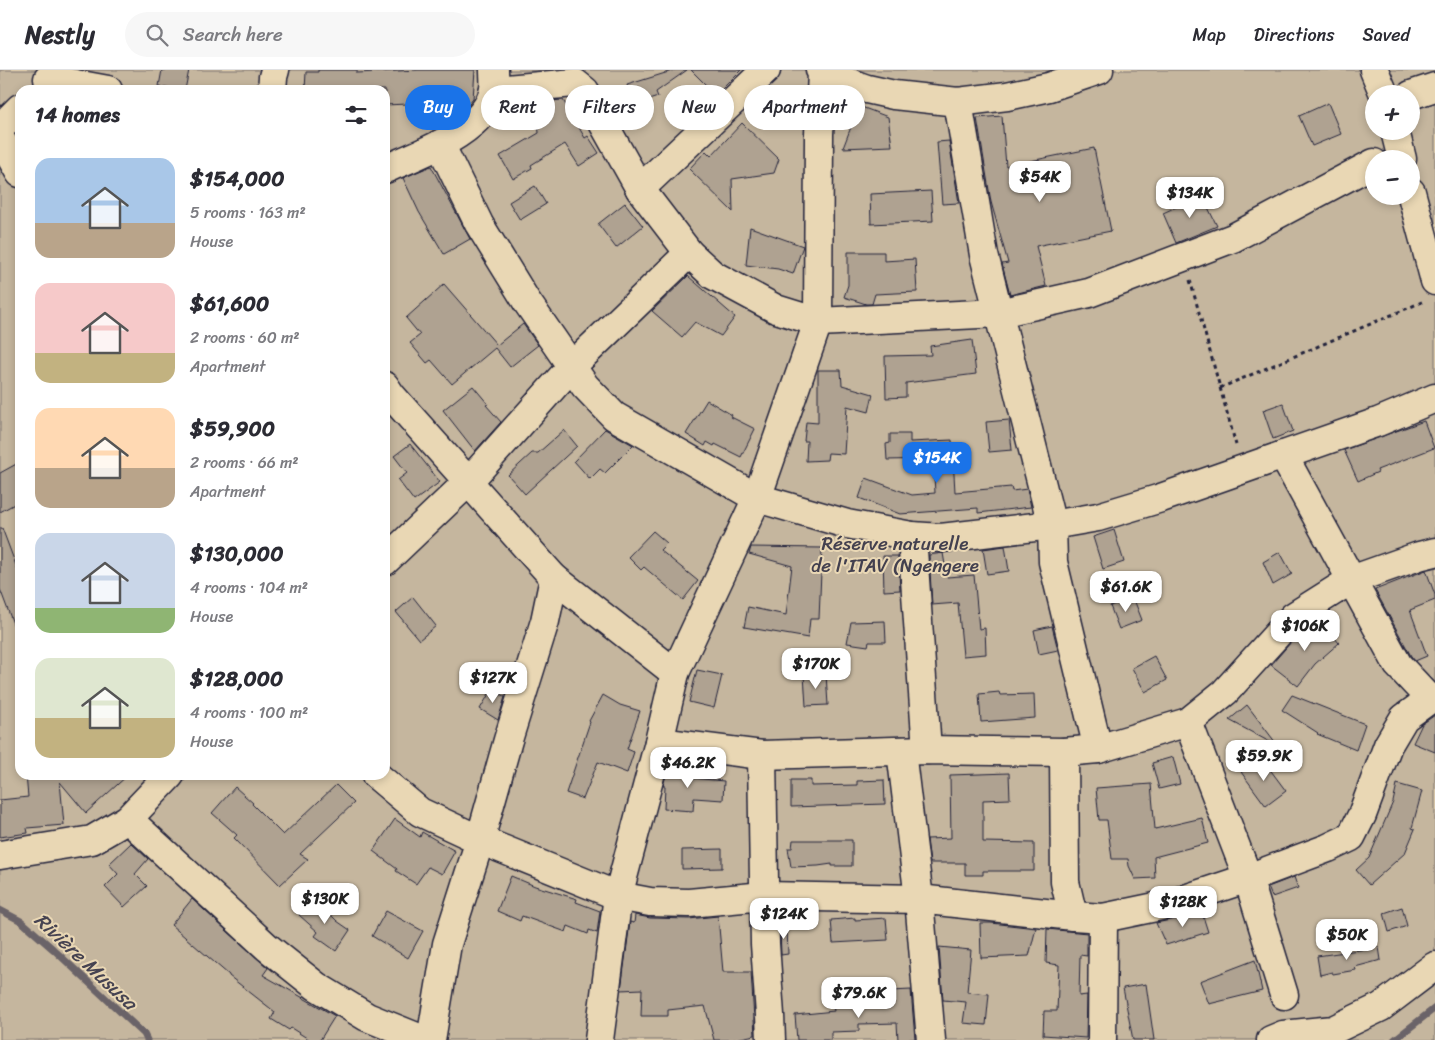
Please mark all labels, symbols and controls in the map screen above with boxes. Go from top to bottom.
search box [125,12,475,57]
text: Nestly [25,14,95,56]
text: Search here [183,18,283,51]
text: Map [1193,19,1226,51]
text: Directions [1254,19,1335,51]
text: Saved [1363,19,1410,51]
icon: search [143,21,171,49]
chip: Buy [405,85,471,130]
chip: Rent [481,85,555,130]
chip: Filters [565,85,654,130]
chip: New [664,85,734,130]
chip: Apartment [744,85,865,130]
map controls [1365,85,1420,205]
button: + [1365,85,1420,140]
text: 14 homes [35,96,120,134]
icon: filters [342,101,370,129]
button: − [1365,150,1420,205]
text: $154,000 [190,160,285,198]
pin: $54K [1010,160,1070,203]
text: $54K [1020,162,1060,191]
pin: $134K [1155,176,1225,219]
icon: home [75,178,135,238]
text: $134K [1167,178,1213,207]
text: 5 rooms · 163 m² [190,198,306,227]
text: House [190,227,233,256]
text: $61,600 [190,285,269,323]
icon: home [75,303,135,363]
text: 2 rooms · 60 m² [190,323,300,352]
text: Apartment [190,352,266,381]
text: $59,900 [190,410,275,448]
icon: home [75,428,135,488]
pin: $154K [902,442,972,484]
text: $154K [913,443,961,472]
text: 2 rooms · 66 m² [190,448,299,477]
text: Apartment [190,477,266,506]
park label: Réserve naturelle de l'ITAV (Ngengere [811,527,979,582]
text: $130,000 [190,535,283,573]
icon: home [75,553,135,613]
pin: $61.6K [1085,570,1167,613]
text: $61.6K [1101,572,1151,601]
text: 4 rooms · 104 m² [190,573,308,602]
text: House [190,602,233,631]
pin: $106K [1270,610,1340,652]
text: $106K [1282,611,1328,640]
pin: $170K [781,648,851,690]
text: $170K [793,649,839,678]
text: $128,000 [190,660,283,698]
pin: $127K [458,662,528,704]
text: $127K [470,663,516,692]
icon: home [75,678,135,738]
text: 4 rooms · 100 m² [190,698,308,727]
text: House [190,727,233,756]
pin: $59.9K [1223,740,1305,782]
text: $59.9K [1237,741,1291,770]
pin: $46.2K [647,746,729,789]
text: $46.2K [661,748,715,777]
pin: $130K [290,882,360,925]
text: $130K [302,884,348,913]
pin: $128K [1148,886,1218,928]
text: $128K [1160,887,1206,916]
pin: $124K [749,898,819,940]
text: $124K [761,899,807,928]
water label: Rivière Mususa [26,904,147,1020]
pin: $50K [1317,918,1377,961]
text: $50K [1327,920,1367,949]
pin: $79.6K [818,976,900,1019]
text: $79.6K [832,978,886,1007]

